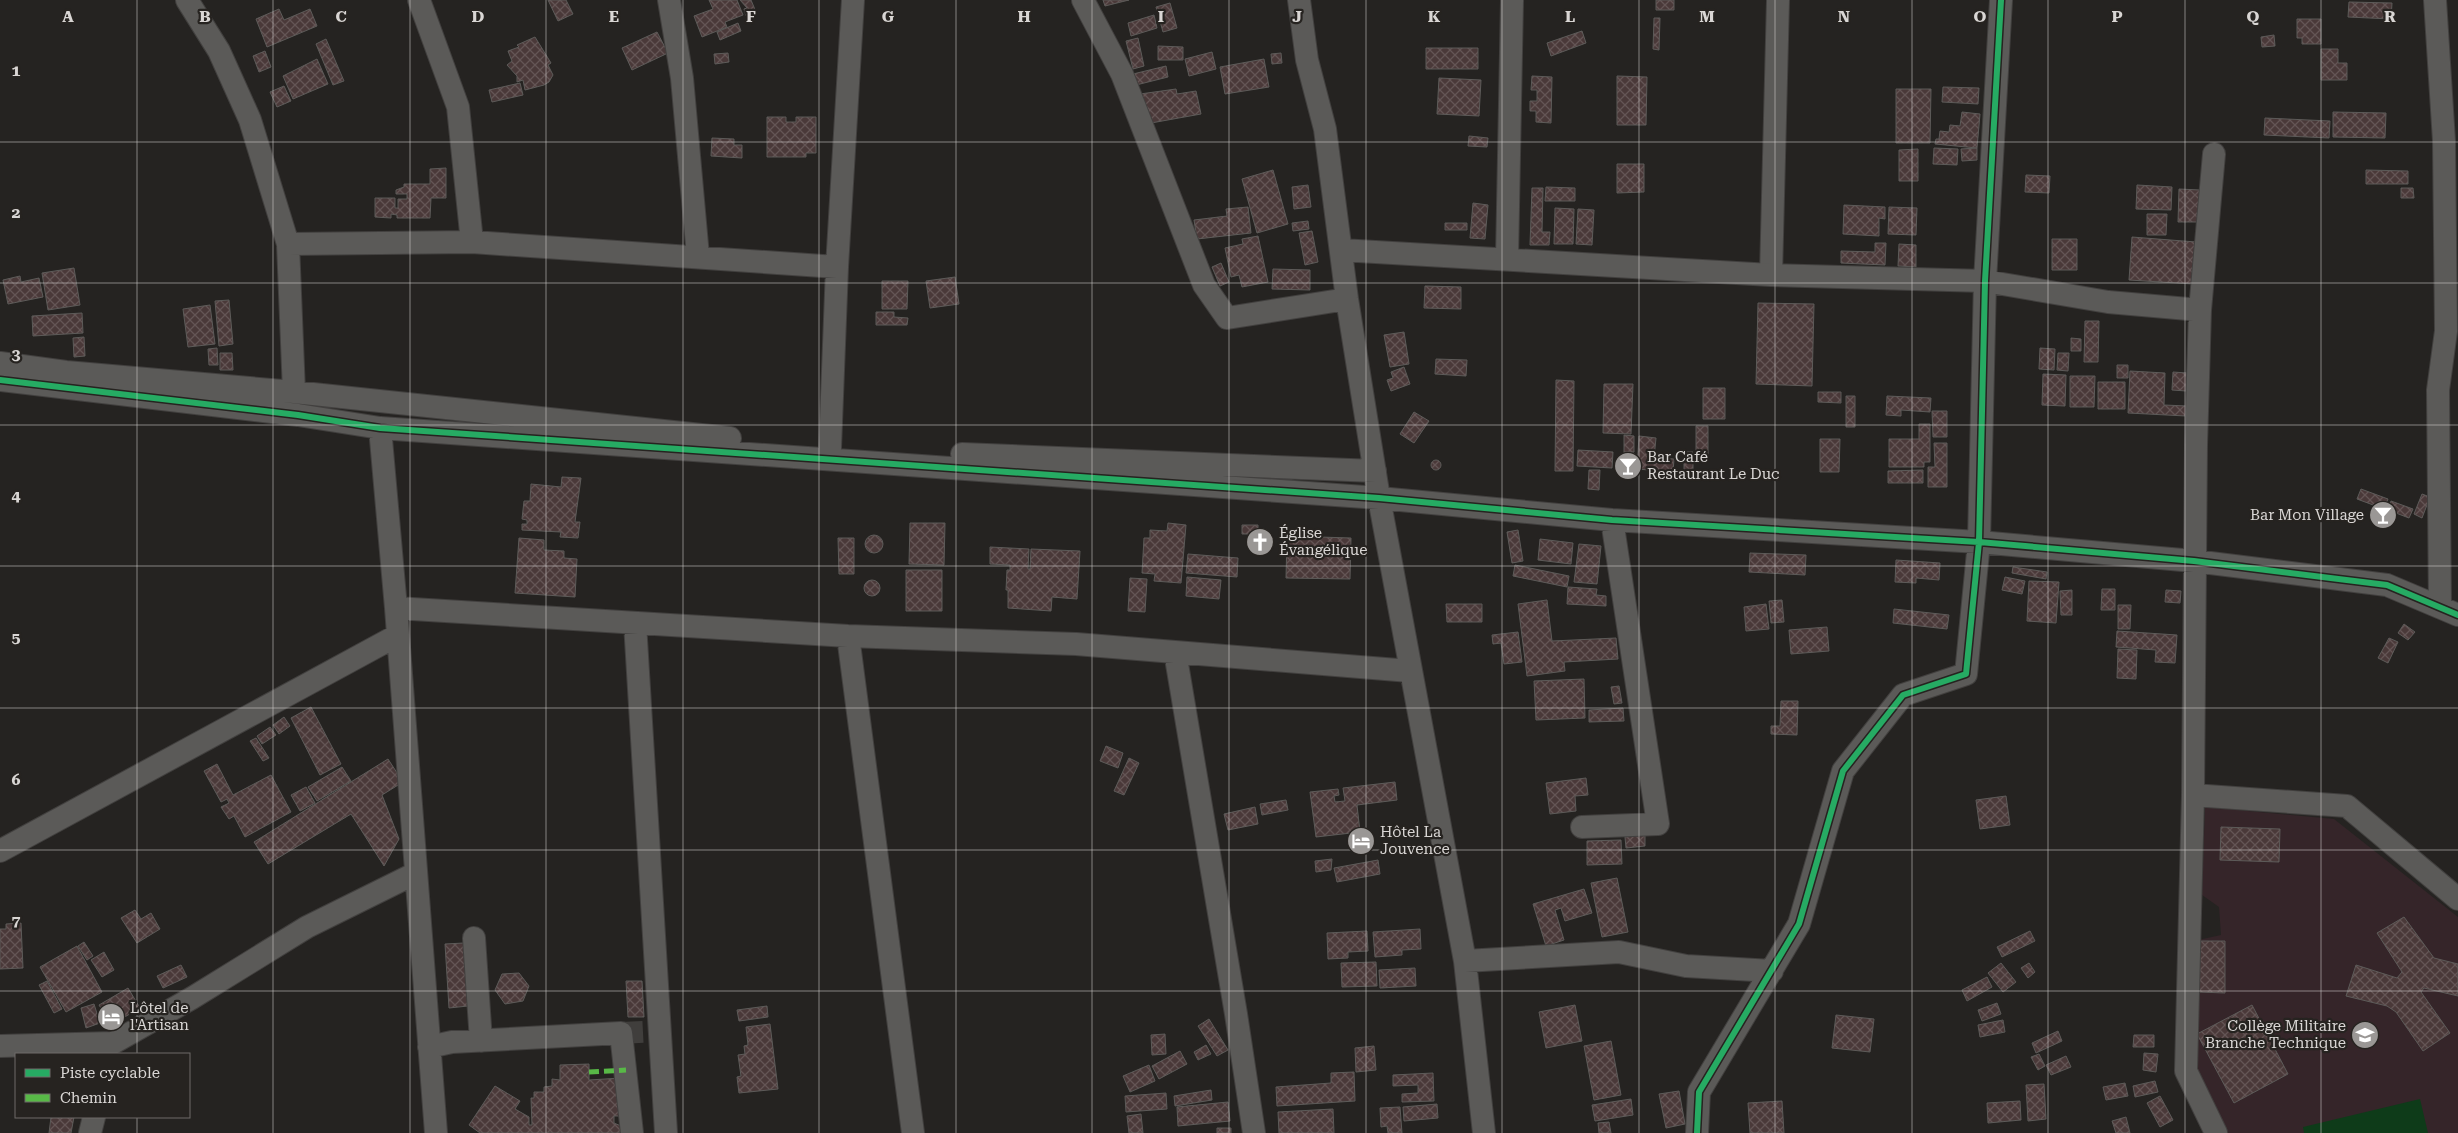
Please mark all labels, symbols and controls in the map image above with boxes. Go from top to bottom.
text: A [62,7,74,26]
text: B [199,7,211,26]
text: C [335,7,347,26]
text: D [472,7,485,26]
text: E [609,7,619,26]
text: F [746,7,756,26]
text: G [882,7,895,26]
text: H [1017,7,1031,26]
text: I [1158,7,1164,26]
text: J [1292,7,1302,26]
text: K [1428,7,1441,26]
text: L [1565,7,1575,26]
text: M [1699,7,1715,26]
text: N [1838,7,1850,26]
text: O [1974,7,1987,26]
text: P [2111,7,2123,26]
text: Q [2247,7,2260,26]
text: R [2384,7,2396,26]
text: 1 [12,61,21,80]
text: 2 [12,203,21,222]
text: 3 [12,345,21,364]
place label: Bar Café Restaurant Le Duc [1647,448,1779,483]
bar icon: Bar Café Restaurant Le Duc [1613,451,1643,481]
text: 4 [12,486,21,505]
bar icon: Bar Mon Village [2368,500,2398,530]
place label: Bar Mon Village [2250,506,2364,524]
place label: Église Évangélique [1279,524,1367,559]
church icon: Église Évangélique [1245,527,1275,557]
text: 5 [12,628,21,647]
text: 6 [12,770,21,789]
place label: Hôtel La Jouvence [1380,823,1450,858]
hotel icon: Hôtel La Jouvence [1346,826,1376,856]
text: 7 [12,911,21,930]
place label: Lôtel de l'Artisan [130,999,189,1034]
hotel icon: Lôtel de l'Artisan [96,1002,126,1032]
place label: Collège Militaire Branche Technique [2205,1017,2346,1052]
school or university icon: Collège Militaire Branche Technique [2350,1020,2380,1050]
legend [15,1053,190,1118]
text: Piste cyclable [60,1064,160,1082]
text: Chemin [60,1089,117,1107]

